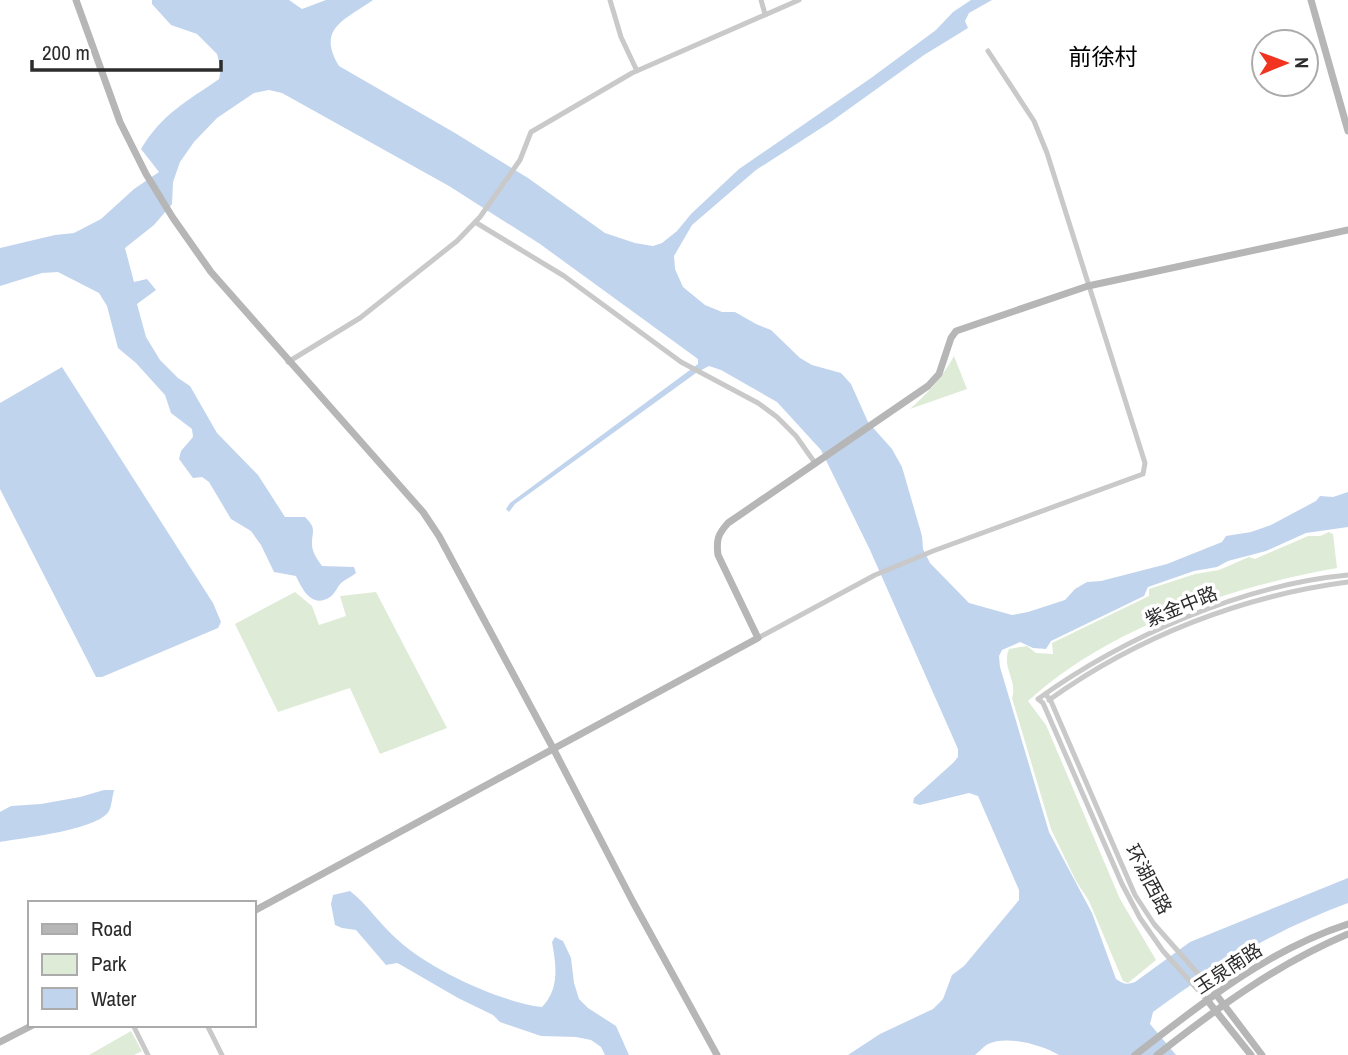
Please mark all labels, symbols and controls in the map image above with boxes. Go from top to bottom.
scale bar [32,28,220,72]
north arrow [1250,28,1320,98]
text: 200 m [42,38,90,67]
district label: 前徐村 [1069,41,1138,72]
text: N [1289,57,1315,69]
street label: 紫金中路 [1141,580,1221,632]
street label: 环湖西路 [1120,839,1178,919]
legend [28,901,256,1027]
text: Road [91,914,132,943]
street label: 玉泉南路 [1189,936,1267,1000]
text: Park [91,949,127,978]
text: Water [91,984,137,1013]

